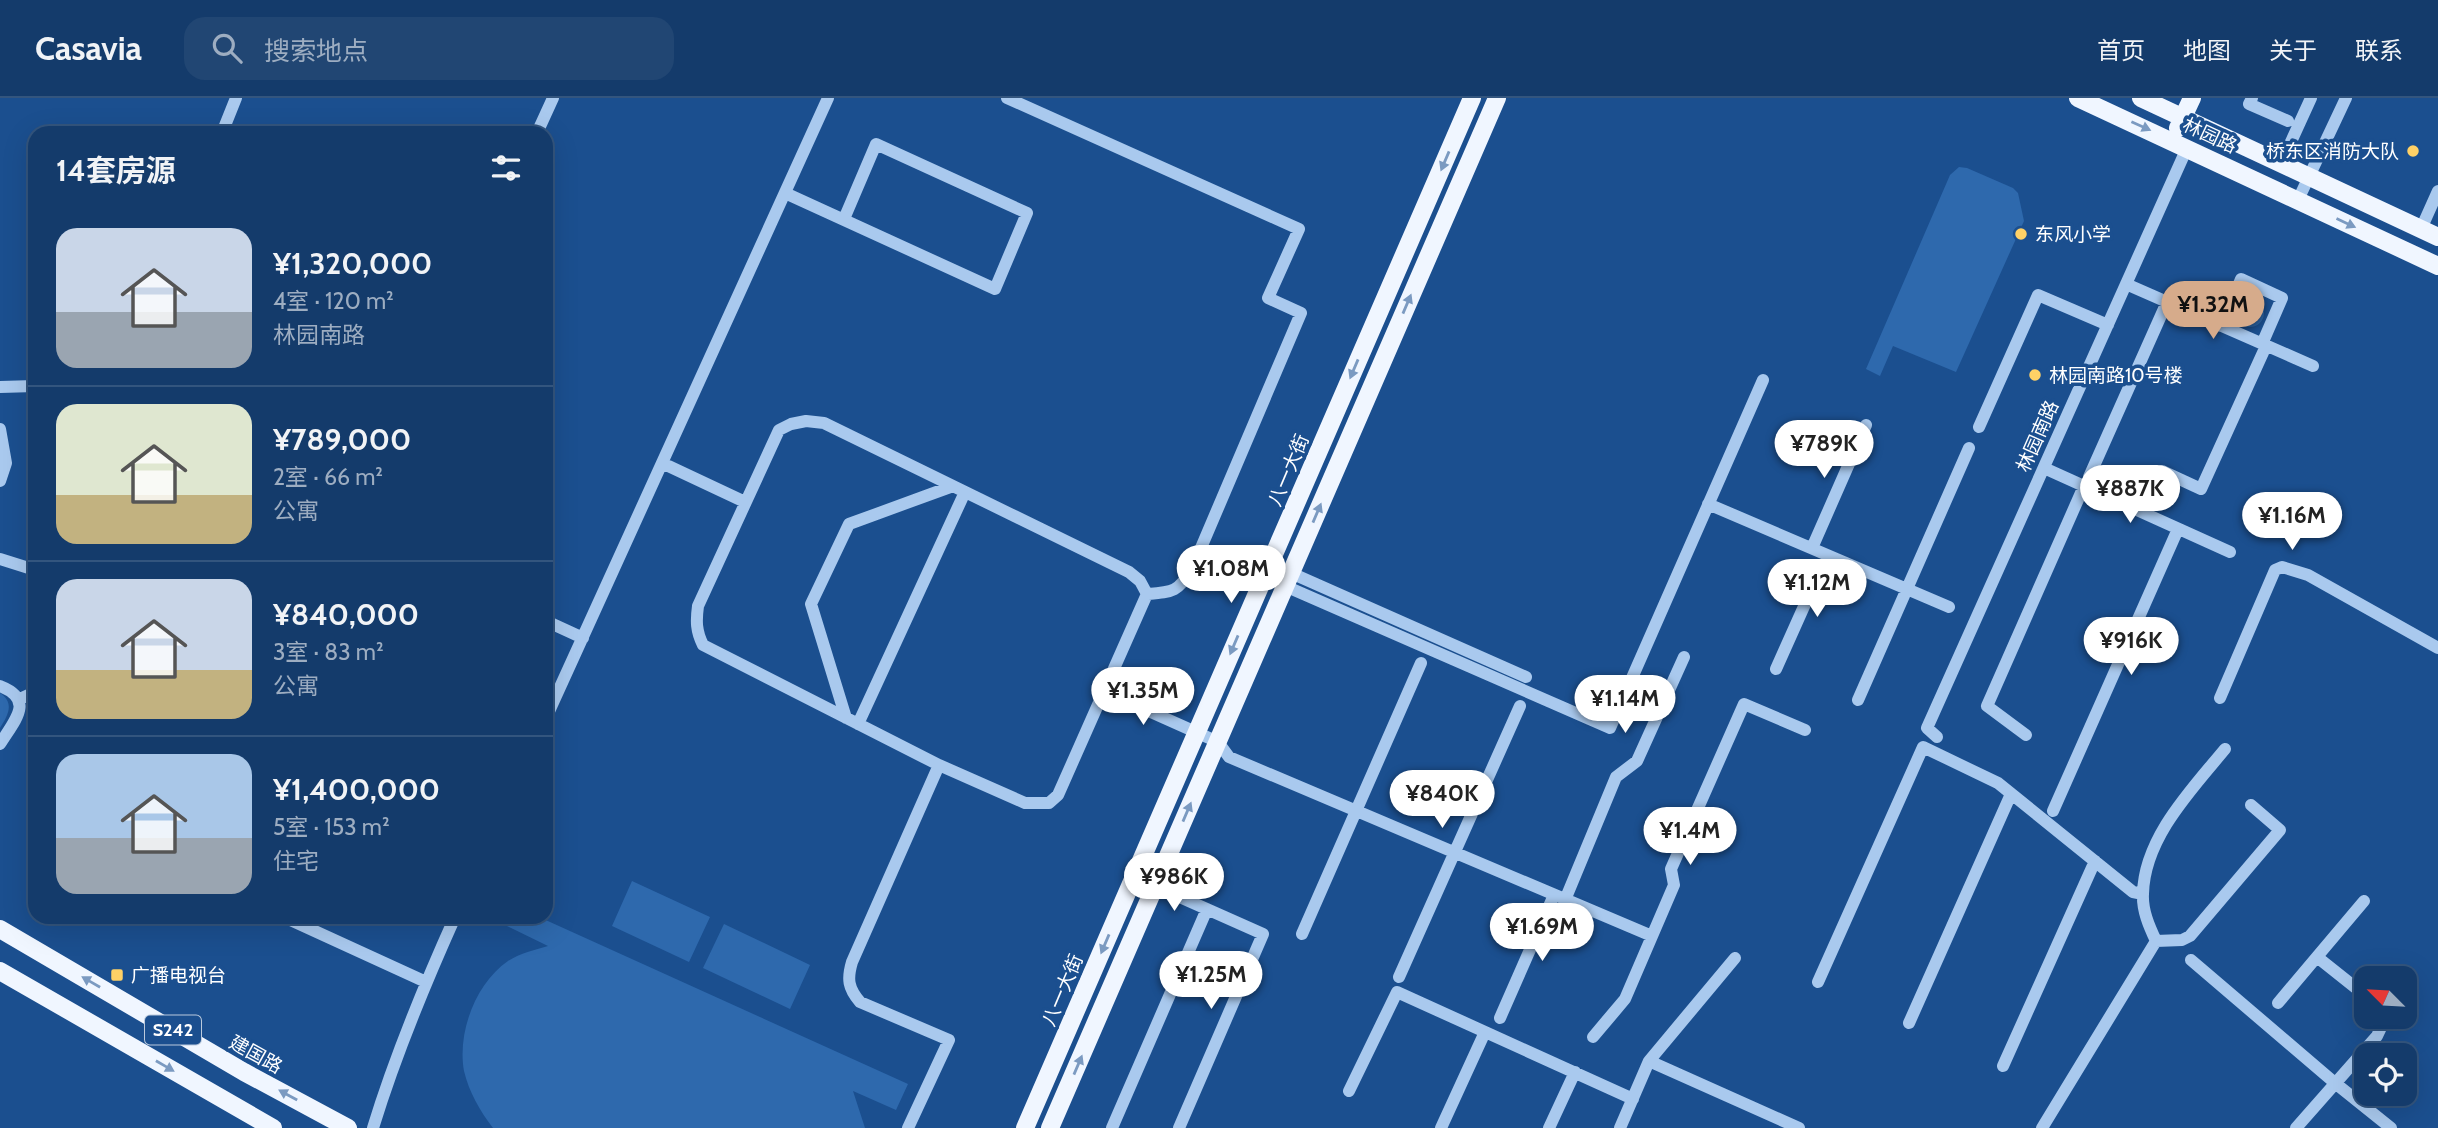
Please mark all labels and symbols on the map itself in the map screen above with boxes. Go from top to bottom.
street label: 林园路 [2179,113,2240,158]
one-way arrow [2130,121,2151,132]
place label: 桥东区消防大队 [2266,140,2399,163]
marker: 桥东区消防大队 [2405,143,2421,159]
one-way arrow [1439,150,1450,171]
one-way arrow [2336,218,2357,229]
place label: 东风小学 [2035,223,2111,246]
marker: 东风小学 [2013,226,2029,242]
pin: ¥1.32M [2156,282,2270,341]
one-way arrow [1401,294,1413,314]
one-way arrow [1349,359,1360,380]
place label: 林园南路10号楼 [2049,364,2182,387]
marker: 林园南路10号楼 [2027,367,2043,383]
street label: 林园南路 [2011,397,2063,476]
pin: ¥789K [1775,420,1873,480]
street label: 八一大街 [1263,431,1314,510]
pin: ¥887K [2081,466,2179,525]
pin: ¥1.16M [2235,492,2349,552]
one-way arrow [1311,503,1323,523]
pin: ¥1.08M [1174,546,1288,605]
pin: ¥1.12M [1760,560,1874,619]
pin: ¥916K [2082,618,2180,677]
one-way arrow [1229,635,1240,656]
pin: ¥1.35M [1086,668,1200,727]
pin: ¥1.14M [1568,676,1682,735]
pin: ¥840K [1393,770,1491,830]
one-way arrow [1182,801,1193,822]
pin: ¥1.4M [1641,808,1739,867]
pin: ¥986K [1125,854,1223,913]
pin: ¥1.69M [1485,904,1599,963]
one-way arrow [1099,934,1111,954]
street label: 八一大街 [1037,951,1088,1030]
pin: ¥1.25M [1154,951,1268,1011]
place label: 广播电视台 [131,964,226,987]
north arrow [2354,966,2417,1029]
marker: 广播电视台 [109,967,125,983]
one-way arrow [81,976,100,988]
road number: S242 [145,1015,201,1044]
street label: 建国路 [225,1031,286,1078]
one-way arrow [1072,1055,1083,1076]
one-way arrow [156,1060,175,1072]
one-way arrow [278,1089,298,1101]

